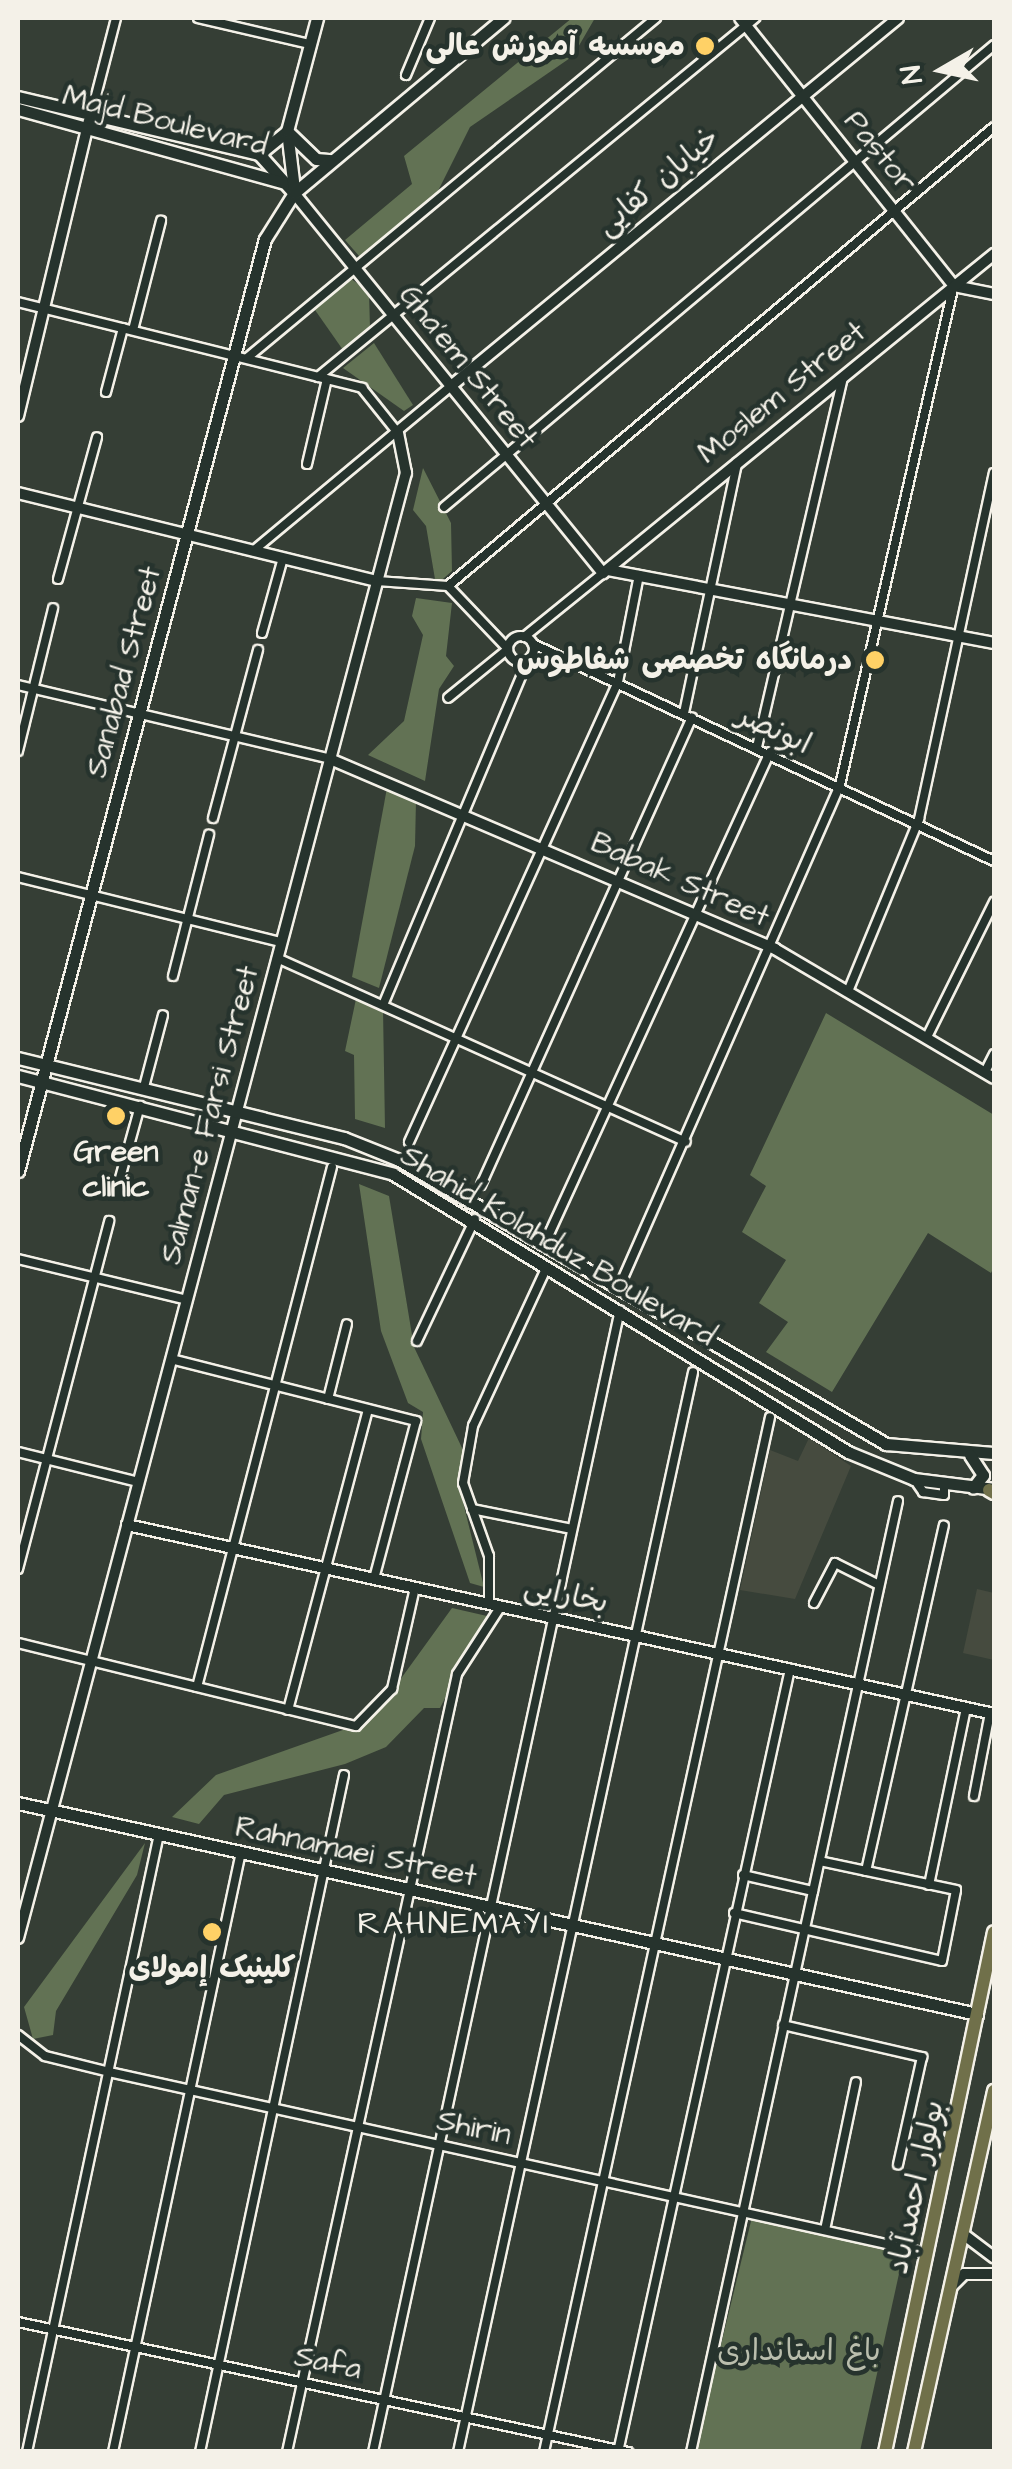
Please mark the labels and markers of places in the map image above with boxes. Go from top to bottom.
place label: موسسه آموزش عالی [426,28,685,64]
marker: موسسه آموزش عالی [694,35,716,57]
place label: درمانگاه تخصصی شفاطوس [517,642,852,678]
marker: درمانگاه تخصصی شفاطوس [862,647,888,673]
marker: Green clinic [103,1103,129,1129]
place label: Green clinic [74,1134,158,1204]
marker: کلینیک إمولای [199,1919,225,1945]
place label: کلینیک إمولای [128,1950,296,1986]

